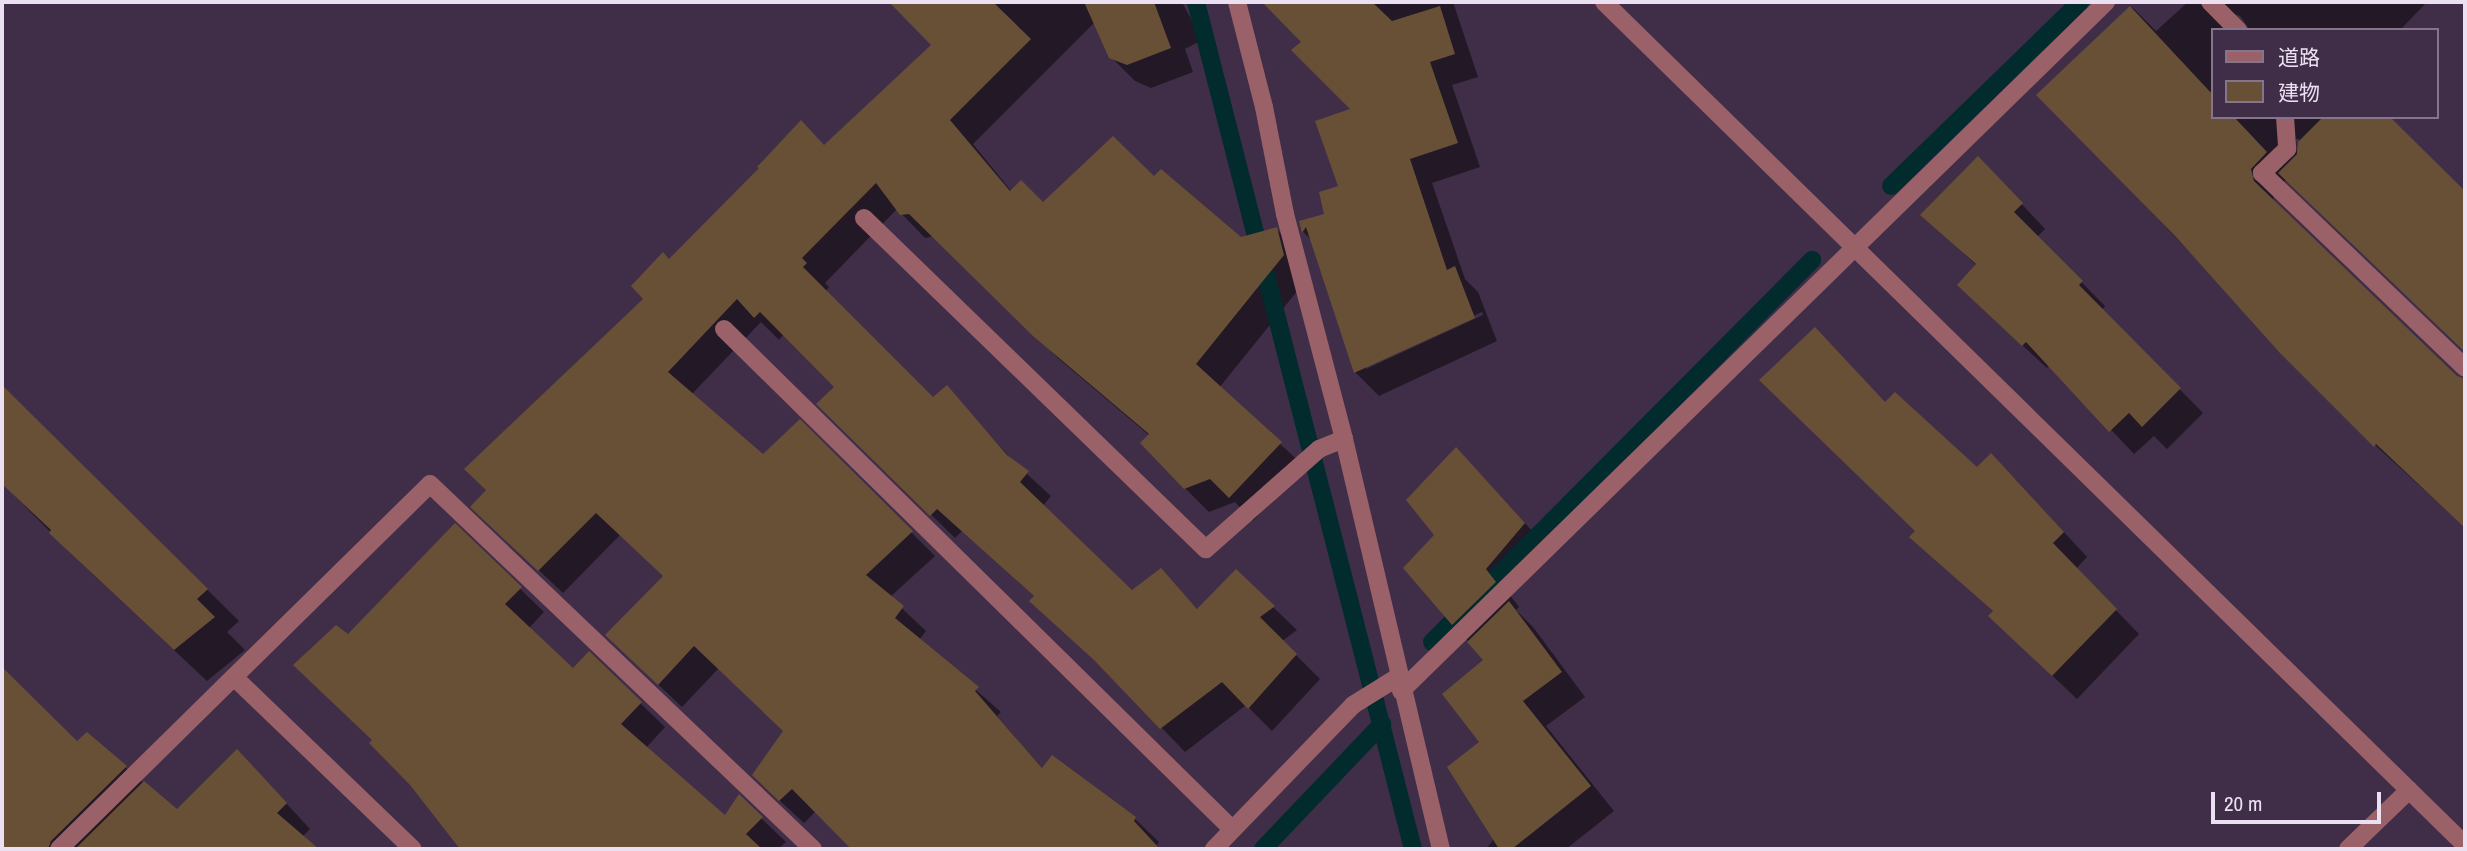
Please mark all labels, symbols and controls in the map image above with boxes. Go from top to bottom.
legend [2212,28,2439,119]
text: 道路 [2278,43,2320,72]
text: 建物 [2278,78,2320,107]
scale bar [2215,778,2385,822]
text: 20 m [2224,789,2262,818]

